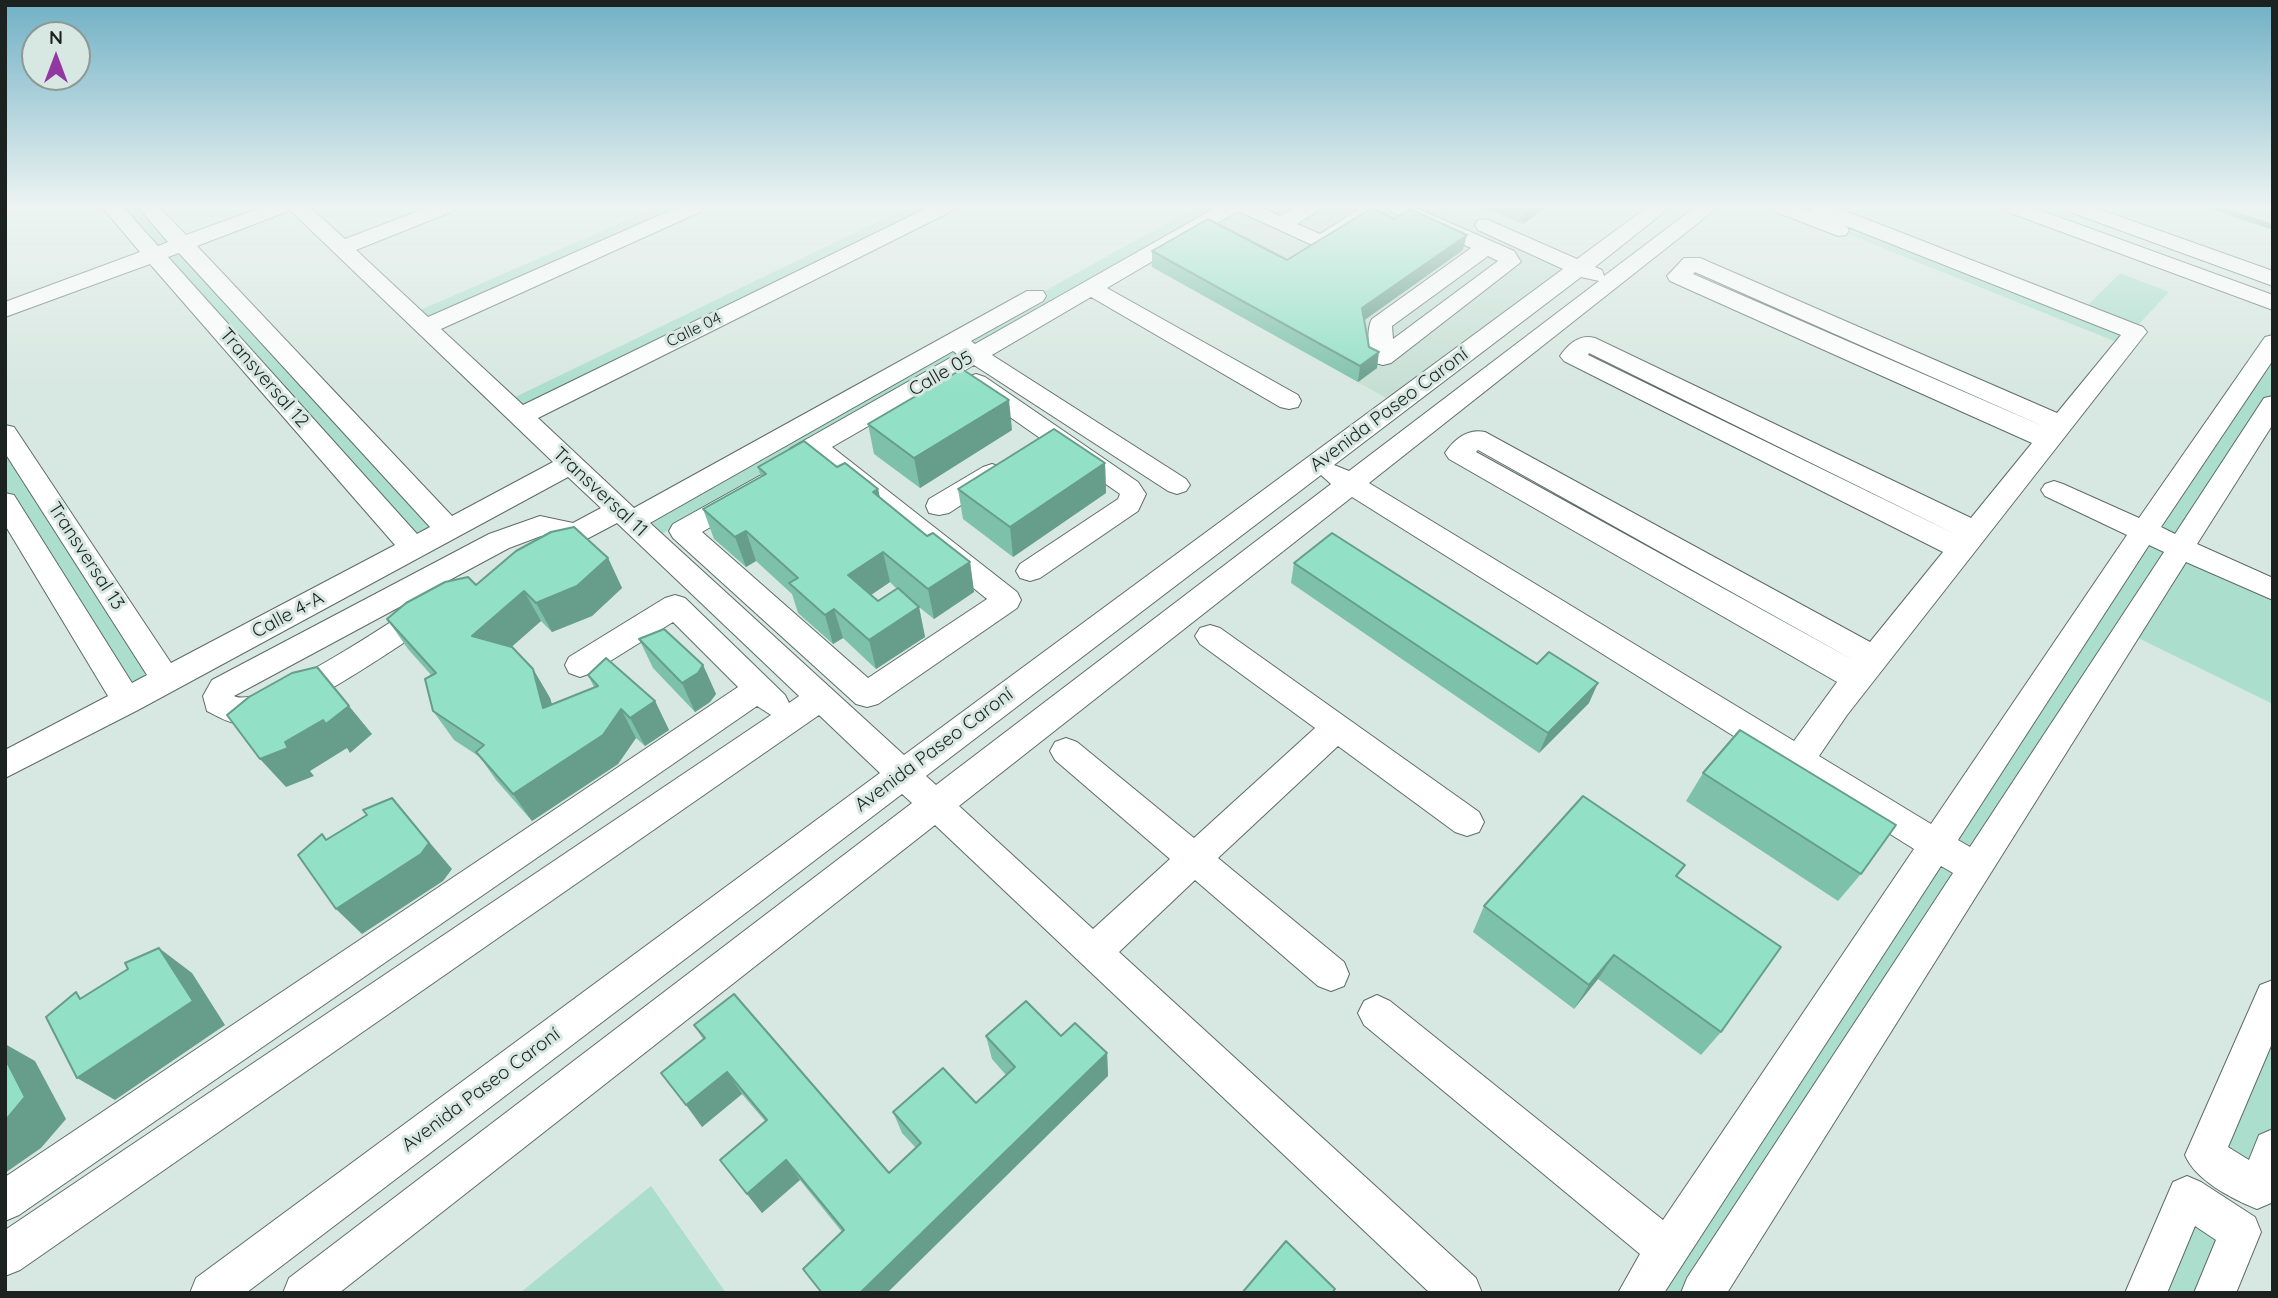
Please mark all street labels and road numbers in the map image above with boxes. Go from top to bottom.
street label: Calle 04 [663,309,725,351]
street label: Transversal 12 [215,324,313,432]
street label: Avenida Paseo Caroní [1305,343,1473,477]
street label: Calle 05 [905,347,977,401]
street label: Transversal 11 [548,442,652,542]
street label: Transversal 13 [43,498,129,614]
street label: Calle 4-A [248,587,328,643]
street label: Avenida Paseo Caroní [850,683,1018,817]
street label: Avenida Paseo Caroní [397,1023,565,1157]

